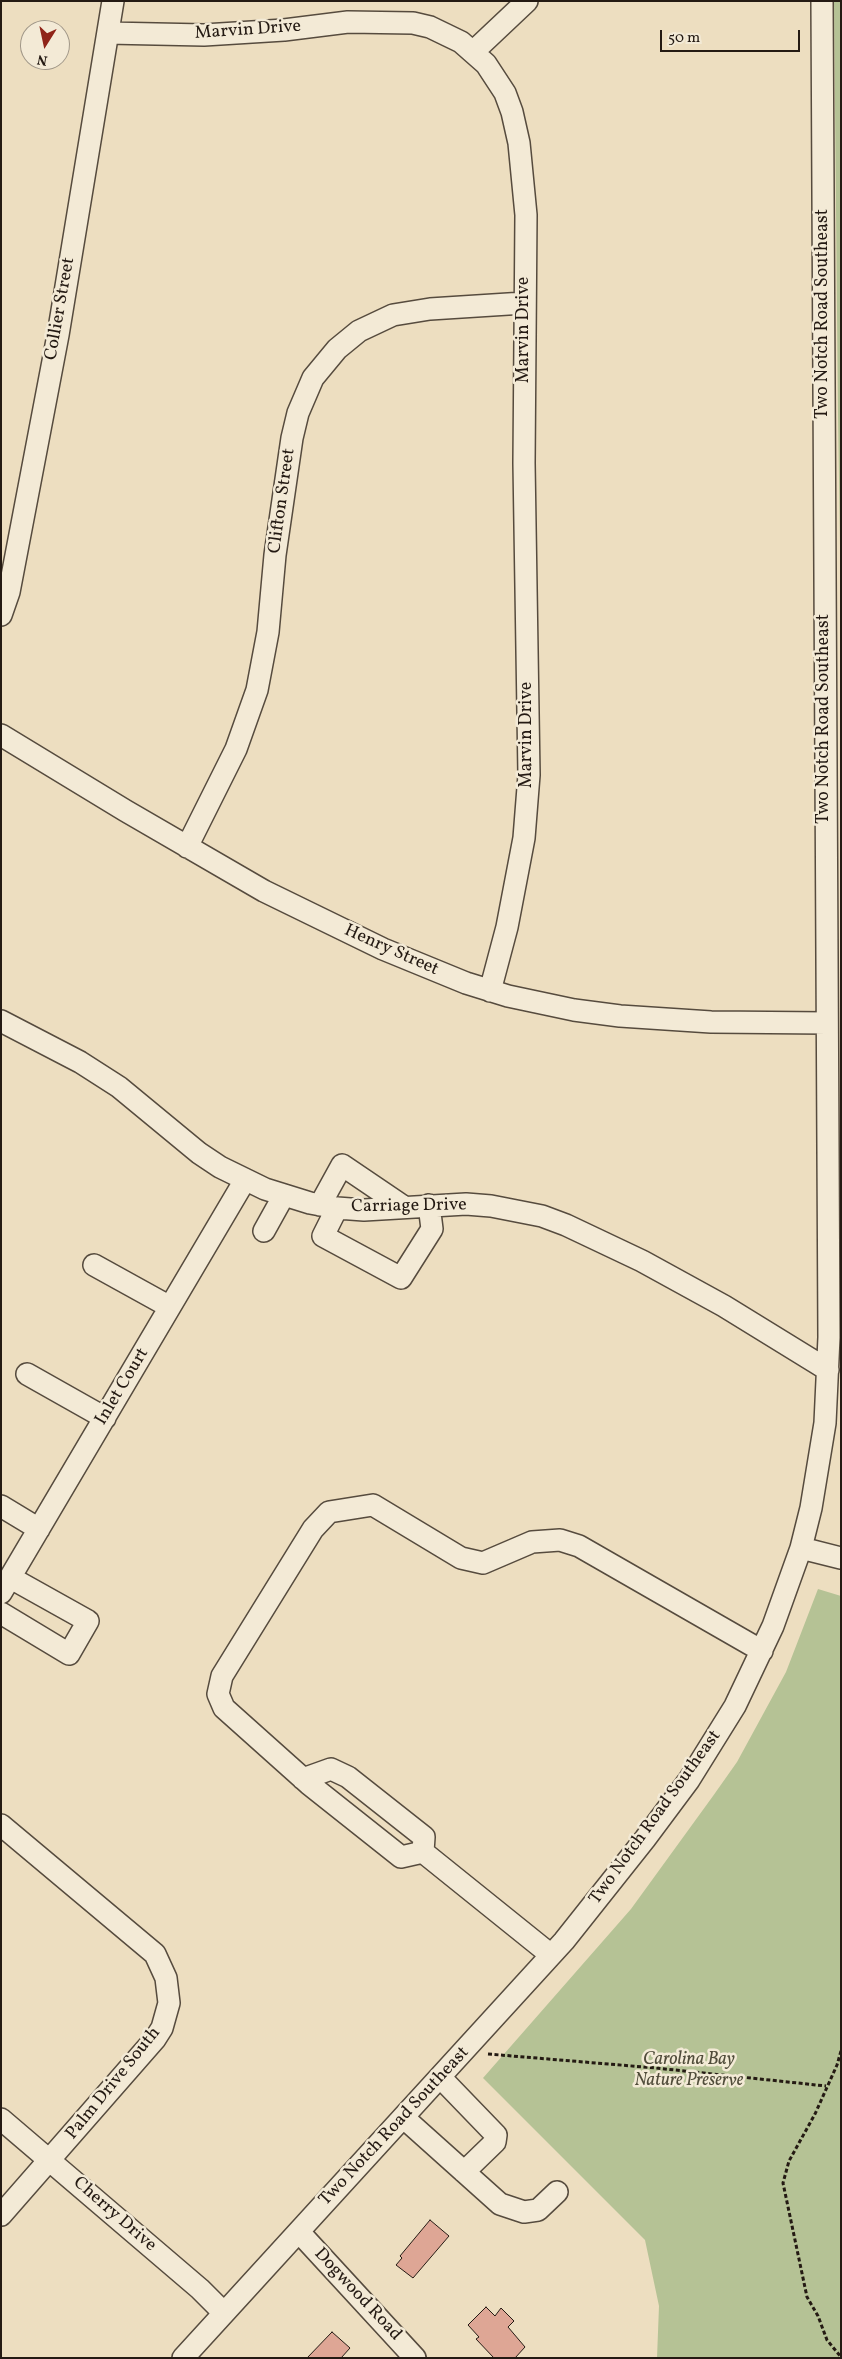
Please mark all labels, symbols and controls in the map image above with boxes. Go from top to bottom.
street label: Marvin Drive [194,17,302,45]
north arrow [20,20,70,70]
scale bar [662,20,802,52]
text: 50 m [668,28,700,49]
text: N [36,49,49,70]
street label: Two Notch Road Southeast [813,209,835,419]
street label: Collier Street [41,256,81,362]
street label: Marvin Drive [514,277,536,383]
street label: Clifton Street [265,447,301,555]
street label: Two Notch Road Southeast [814,614,836,824]
street label: Marvin Drive [517,682,539,788]
street label: Henry Street [341,921,441,981]
street label: Carriage Drive [351,1195,467,1219]
street label: Inlet Court [92,1344,154,1430]
street label: Two Notch Road Southeast [586,1727,726,1909]
street label: Palm Drive South [62,2023,166,2145]
street label: Two Notch Road Southeast [315,2043,475,2211]
park label: Carolina Bay Nature Preserve [635,2050,743,2092]
street label: Cherry Drive [68,2173,160,2257]
street label: Dogwood Road [308,2244,406,2346]

